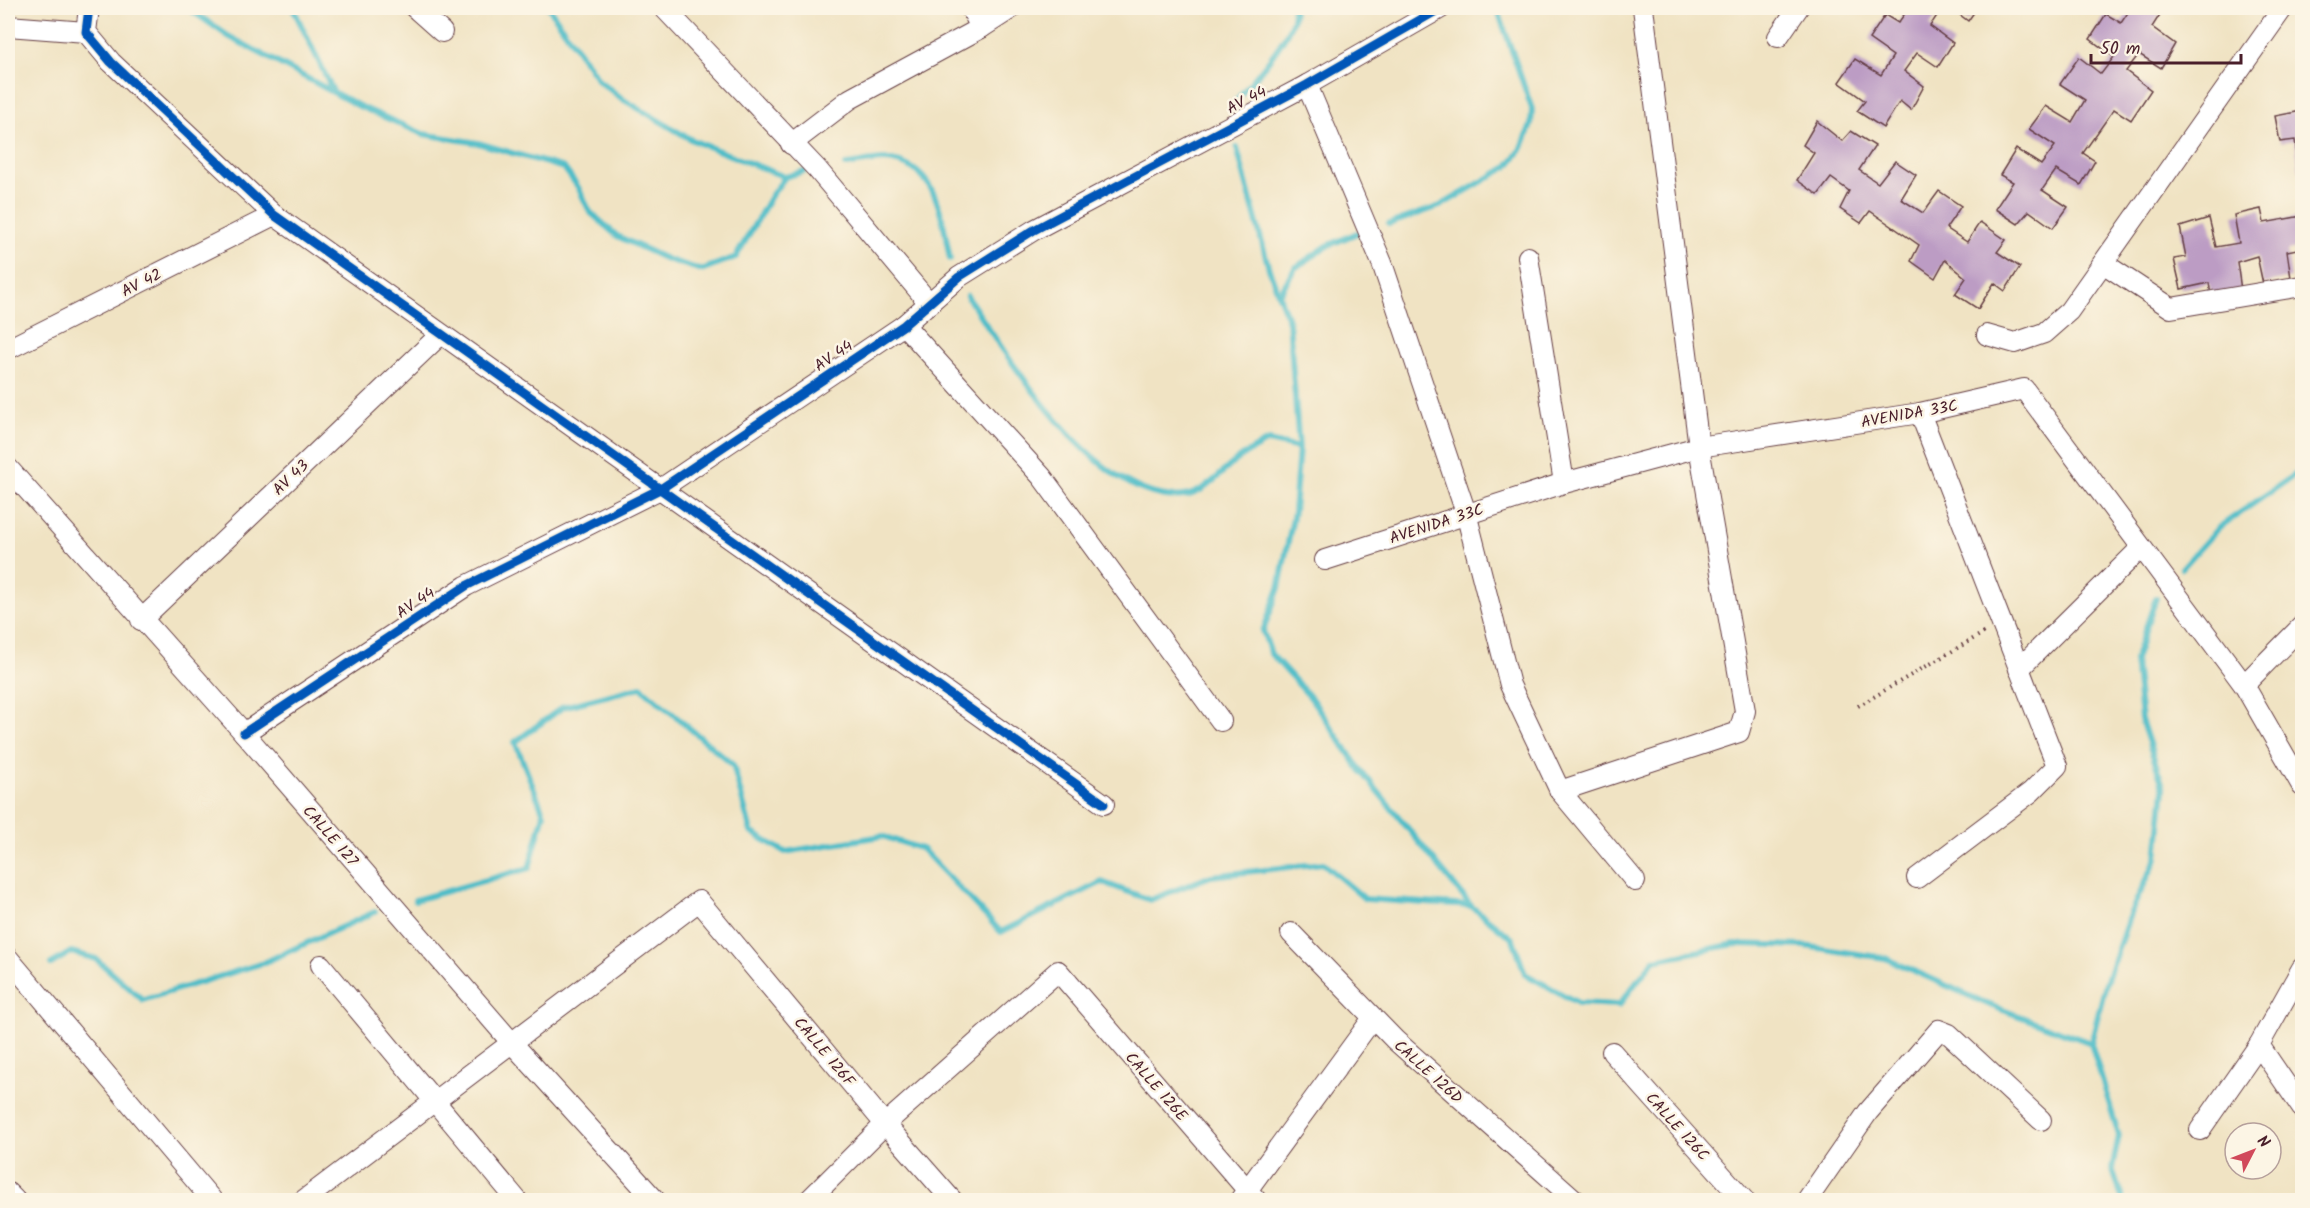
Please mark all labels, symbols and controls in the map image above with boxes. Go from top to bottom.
scale bar [2091,27,2241,65]
text: 50 m [2100,35,2140,64]
street label: AV 44 [1222,80,1271,121]
street label: AV 42 [117,262,166,304]
street label: AV 44 [809,334,859,378]
street label: AVENIDA 33C [1859,394,1960,435]
street label: AV 43 [267,454,315,502]
street label: AVENIDA 33C [1386,497,1487,551]
street label: AV 44 [391,581,441,625]
street label: CALLE 127 [296,800,364,873]
street label: CALLE 126F [787,1012,862,1093]
street label: CALLE 126D [1388,1034,1468,1110]
street label: CALLE 126E [1119,1047,1194,1128]
street label: CALLE 126C [1639,1087,1715,1167]
north arrow [2223,1121,2283,1181]
text: N [2250,1130,2276,1154]

